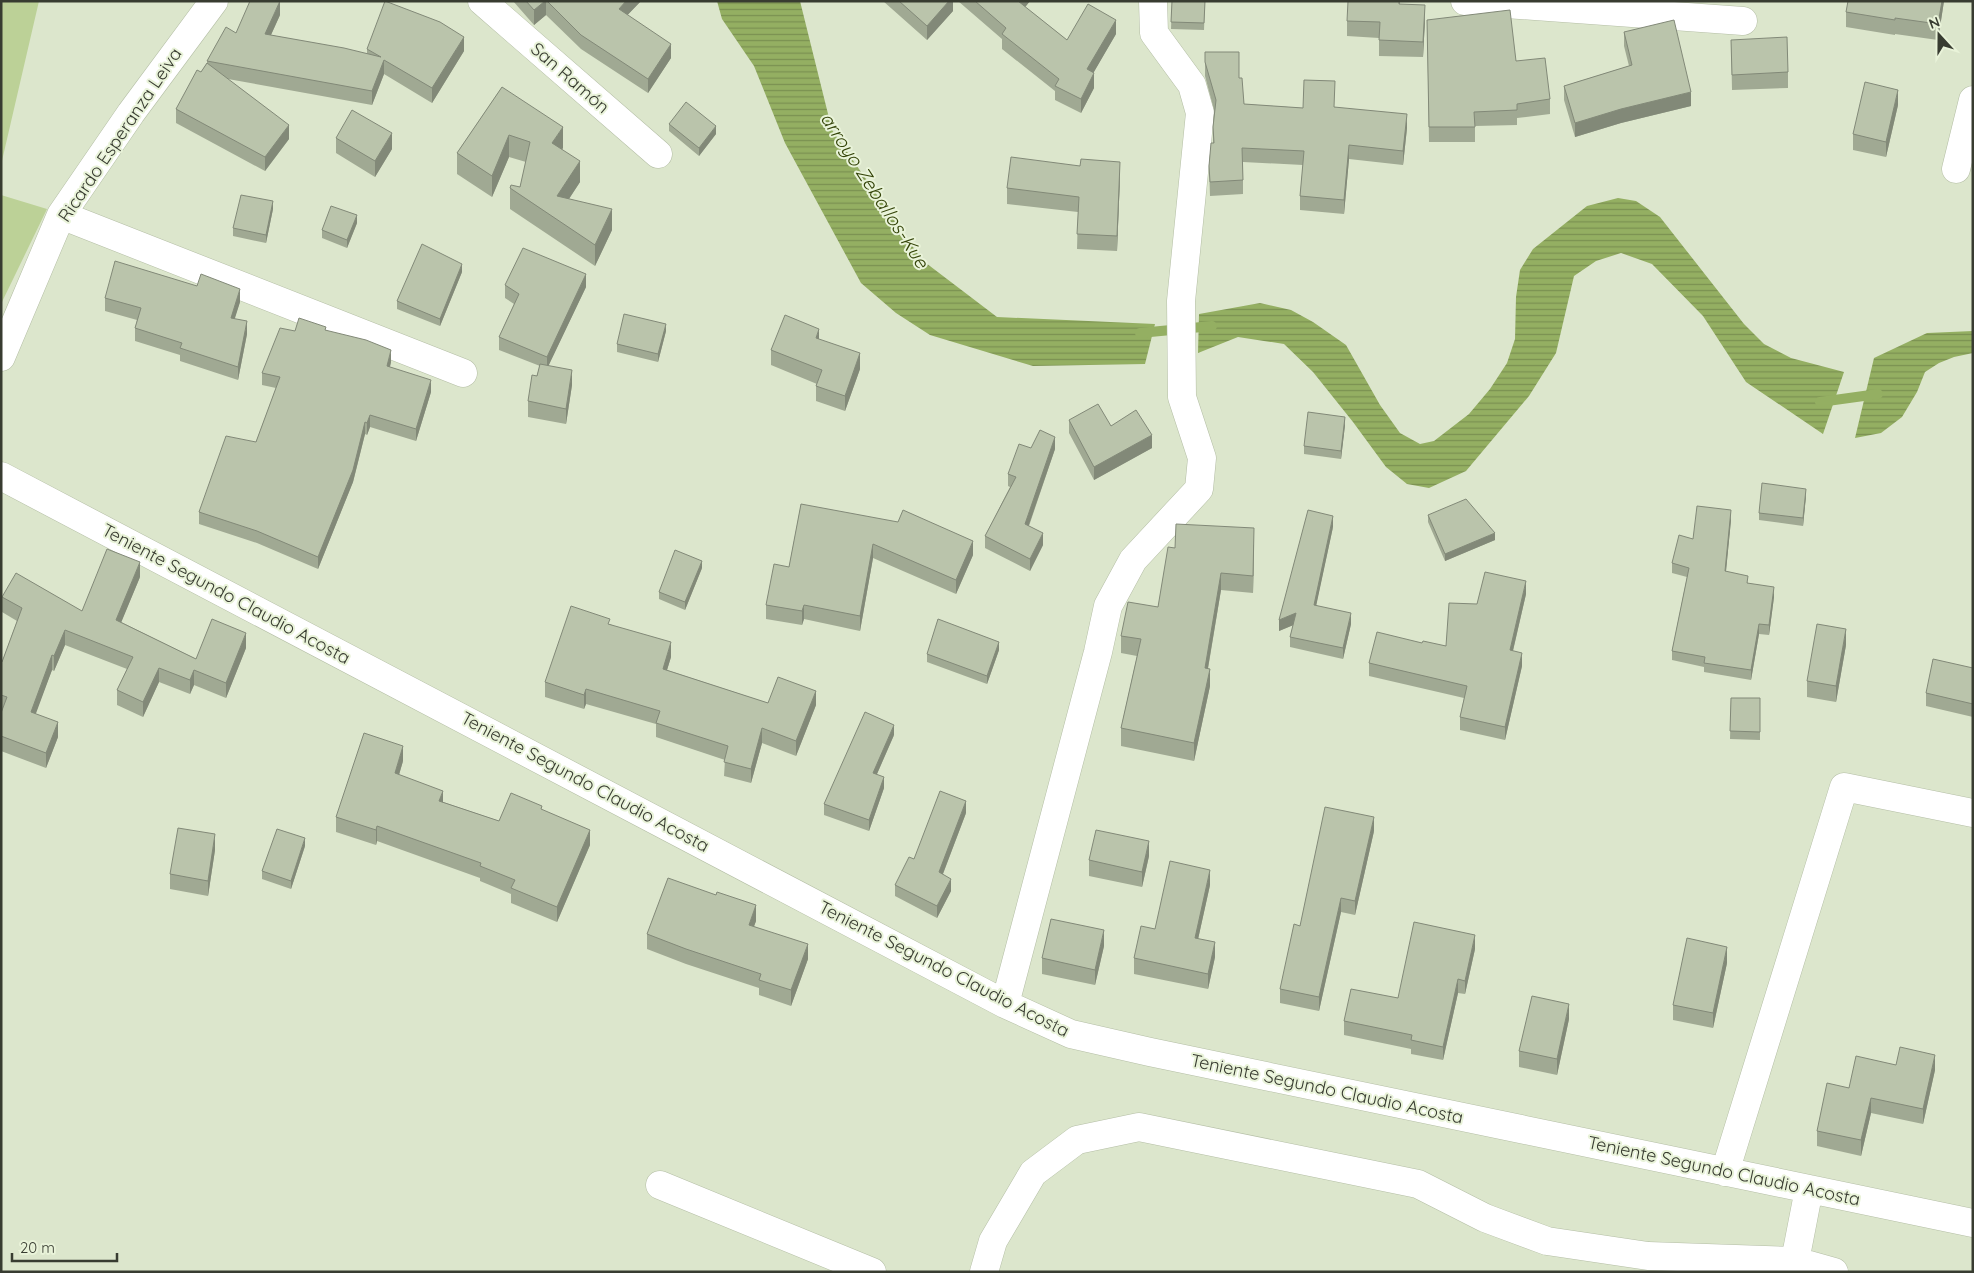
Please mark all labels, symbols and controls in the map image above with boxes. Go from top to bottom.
north arrow [1914,10,1964,60]
text: N [1926,13,1942,33]
street label: San Ramón [526,37,615,118]
street label: Ricardo Esperanza Leiva [53,43,187,226]
water label: arroyo Zeballos-Kue [816,108,935,273]
street label: Teniente Segundo Claudio Acosta [98,518,354,669]
street label: Teniente Segundo Claudio Acosta [457,706,713,857]
street label: Teniente Segundo Claudio Acosta [815,895,1073,1042]
street label: Teniente Segundo Claudio Acosta [1189,1048,1466,1129]
street label: Teniente Segundo Claudio Acosta [1586,1130,1863,1211]
scale bar [12,1230,118,1262]
text: 20 m [20,1238,55,1257]

